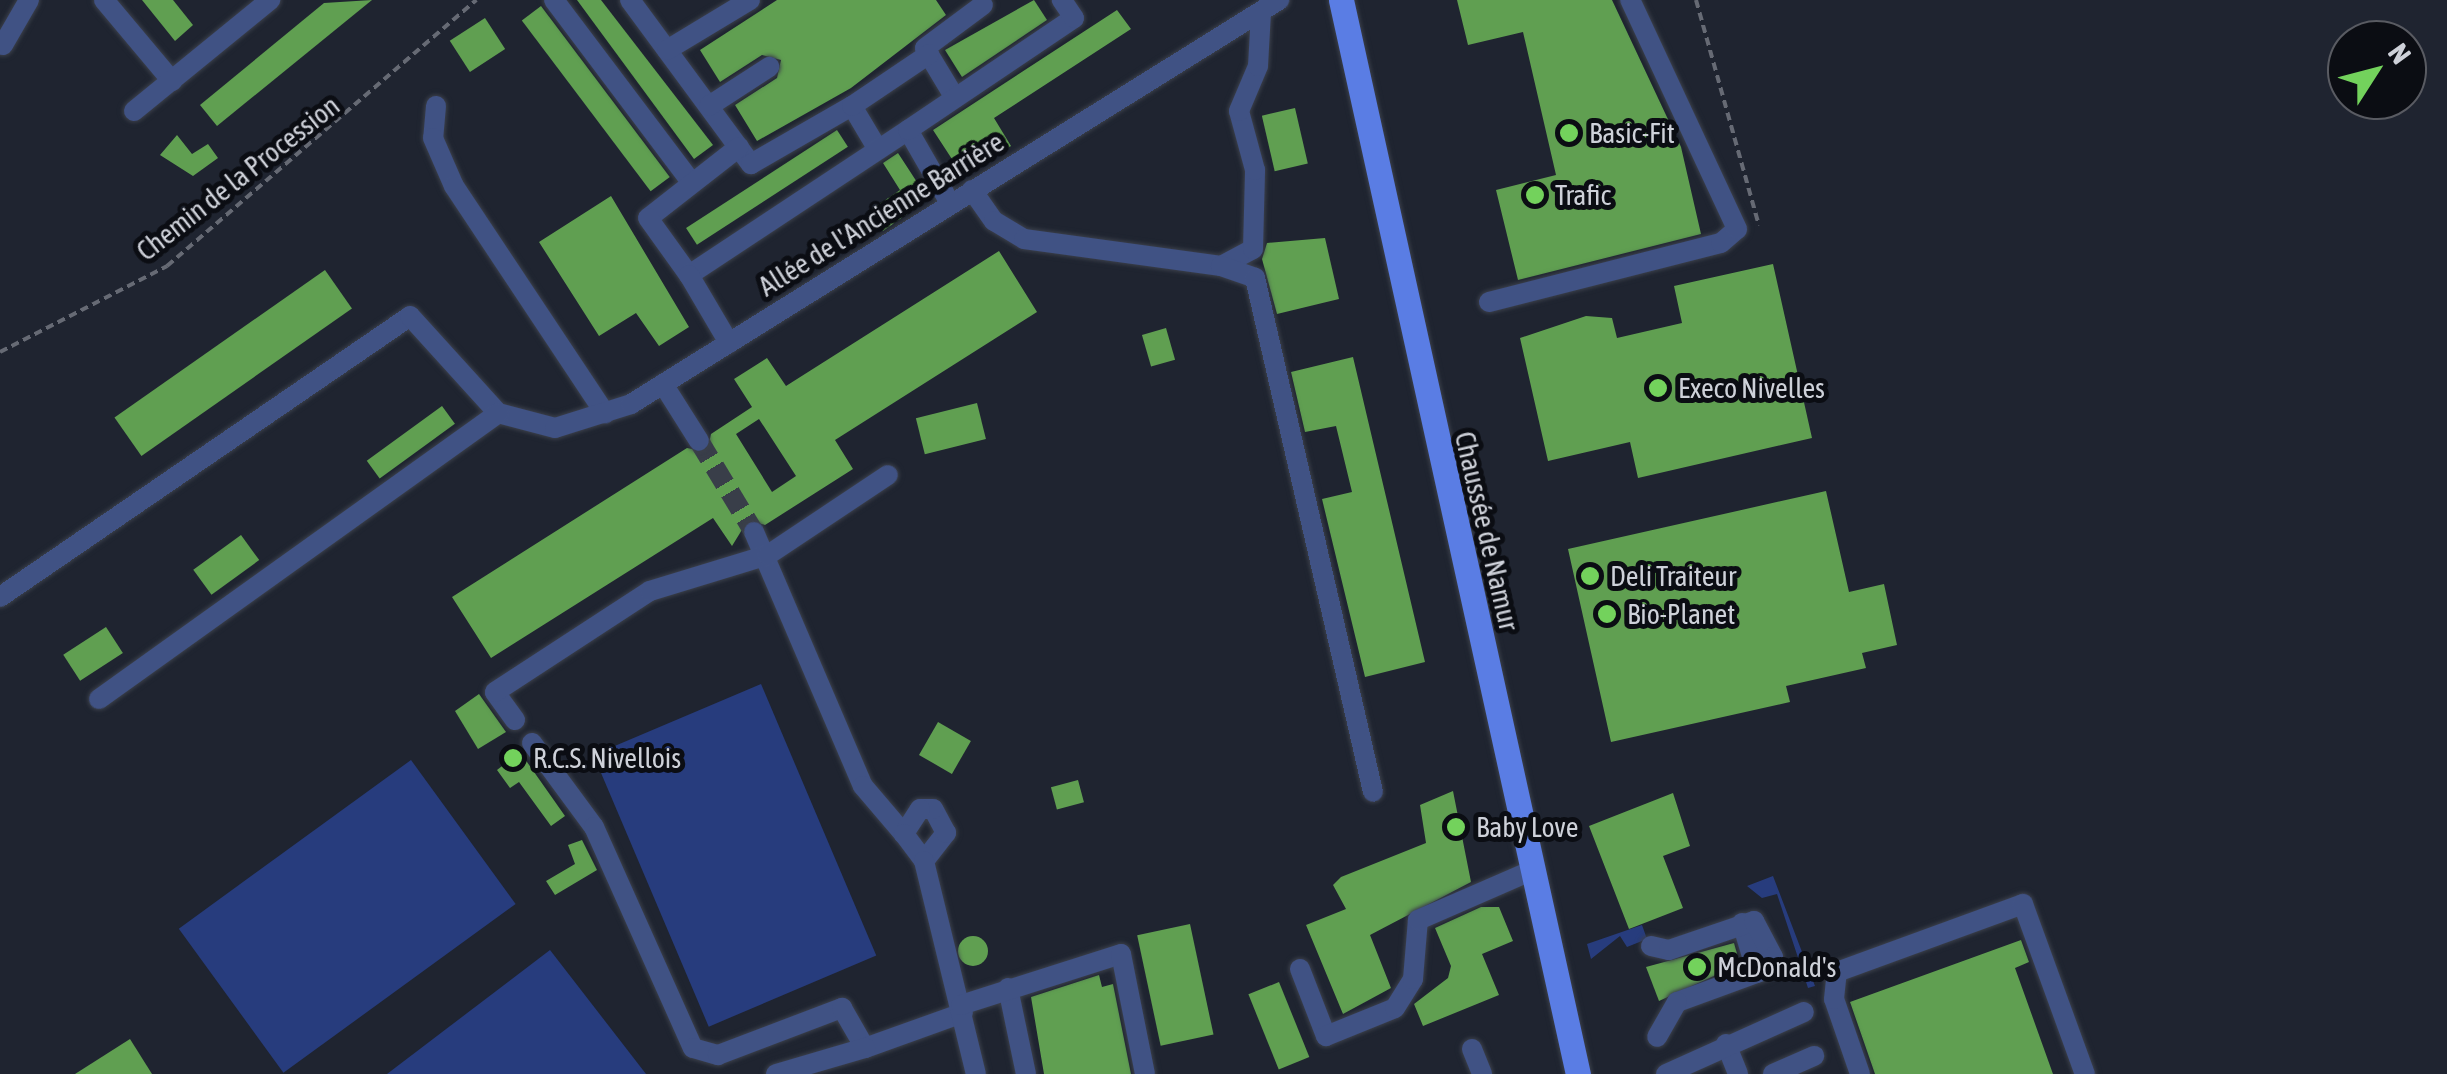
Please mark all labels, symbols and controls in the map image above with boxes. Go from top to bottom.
north arrow [2327,20,2427,120]
text: N [2382,37,2417,70]
street label: Chemin de la Procession [130,88,346,268]
place label: Basic-Fit [1589,116,1675,150]
marker: Basic-Fit [1558,122,1580,144]
street label: Allée de l'Ancienne Barrière [752,125,1010,303]
place label: Trafic [1555,178,1611,212]
marker: Trafic [1524,184,1546,206]
place label: Execo Nivelles [1678,371,1825,405]
marker: Execo Nivelles [1647,377,1669,399]
street label: Chaussée de Namur [1448,428,1526,634]
place label: Deli Traiteur [1610,559,1736,593]
marker: Deli Traiteur [1579,565,1601,587]
place label: Bio-Planet [1627,597,1735,631]
marker: Bio-Planet [1596,603,1618,625]
place label: R.C.S. Nivellois [533,741,681,775]
marker: R.C.S. Nivellois [502,747,524,769]
place label: Baby Love [1476,810,1578,844]
marker: Baby Love [1445,816,1467,838]
place label: McDonald's [1717,950,1836,984]
marker: McDonald's [1686,956,1708,978]

